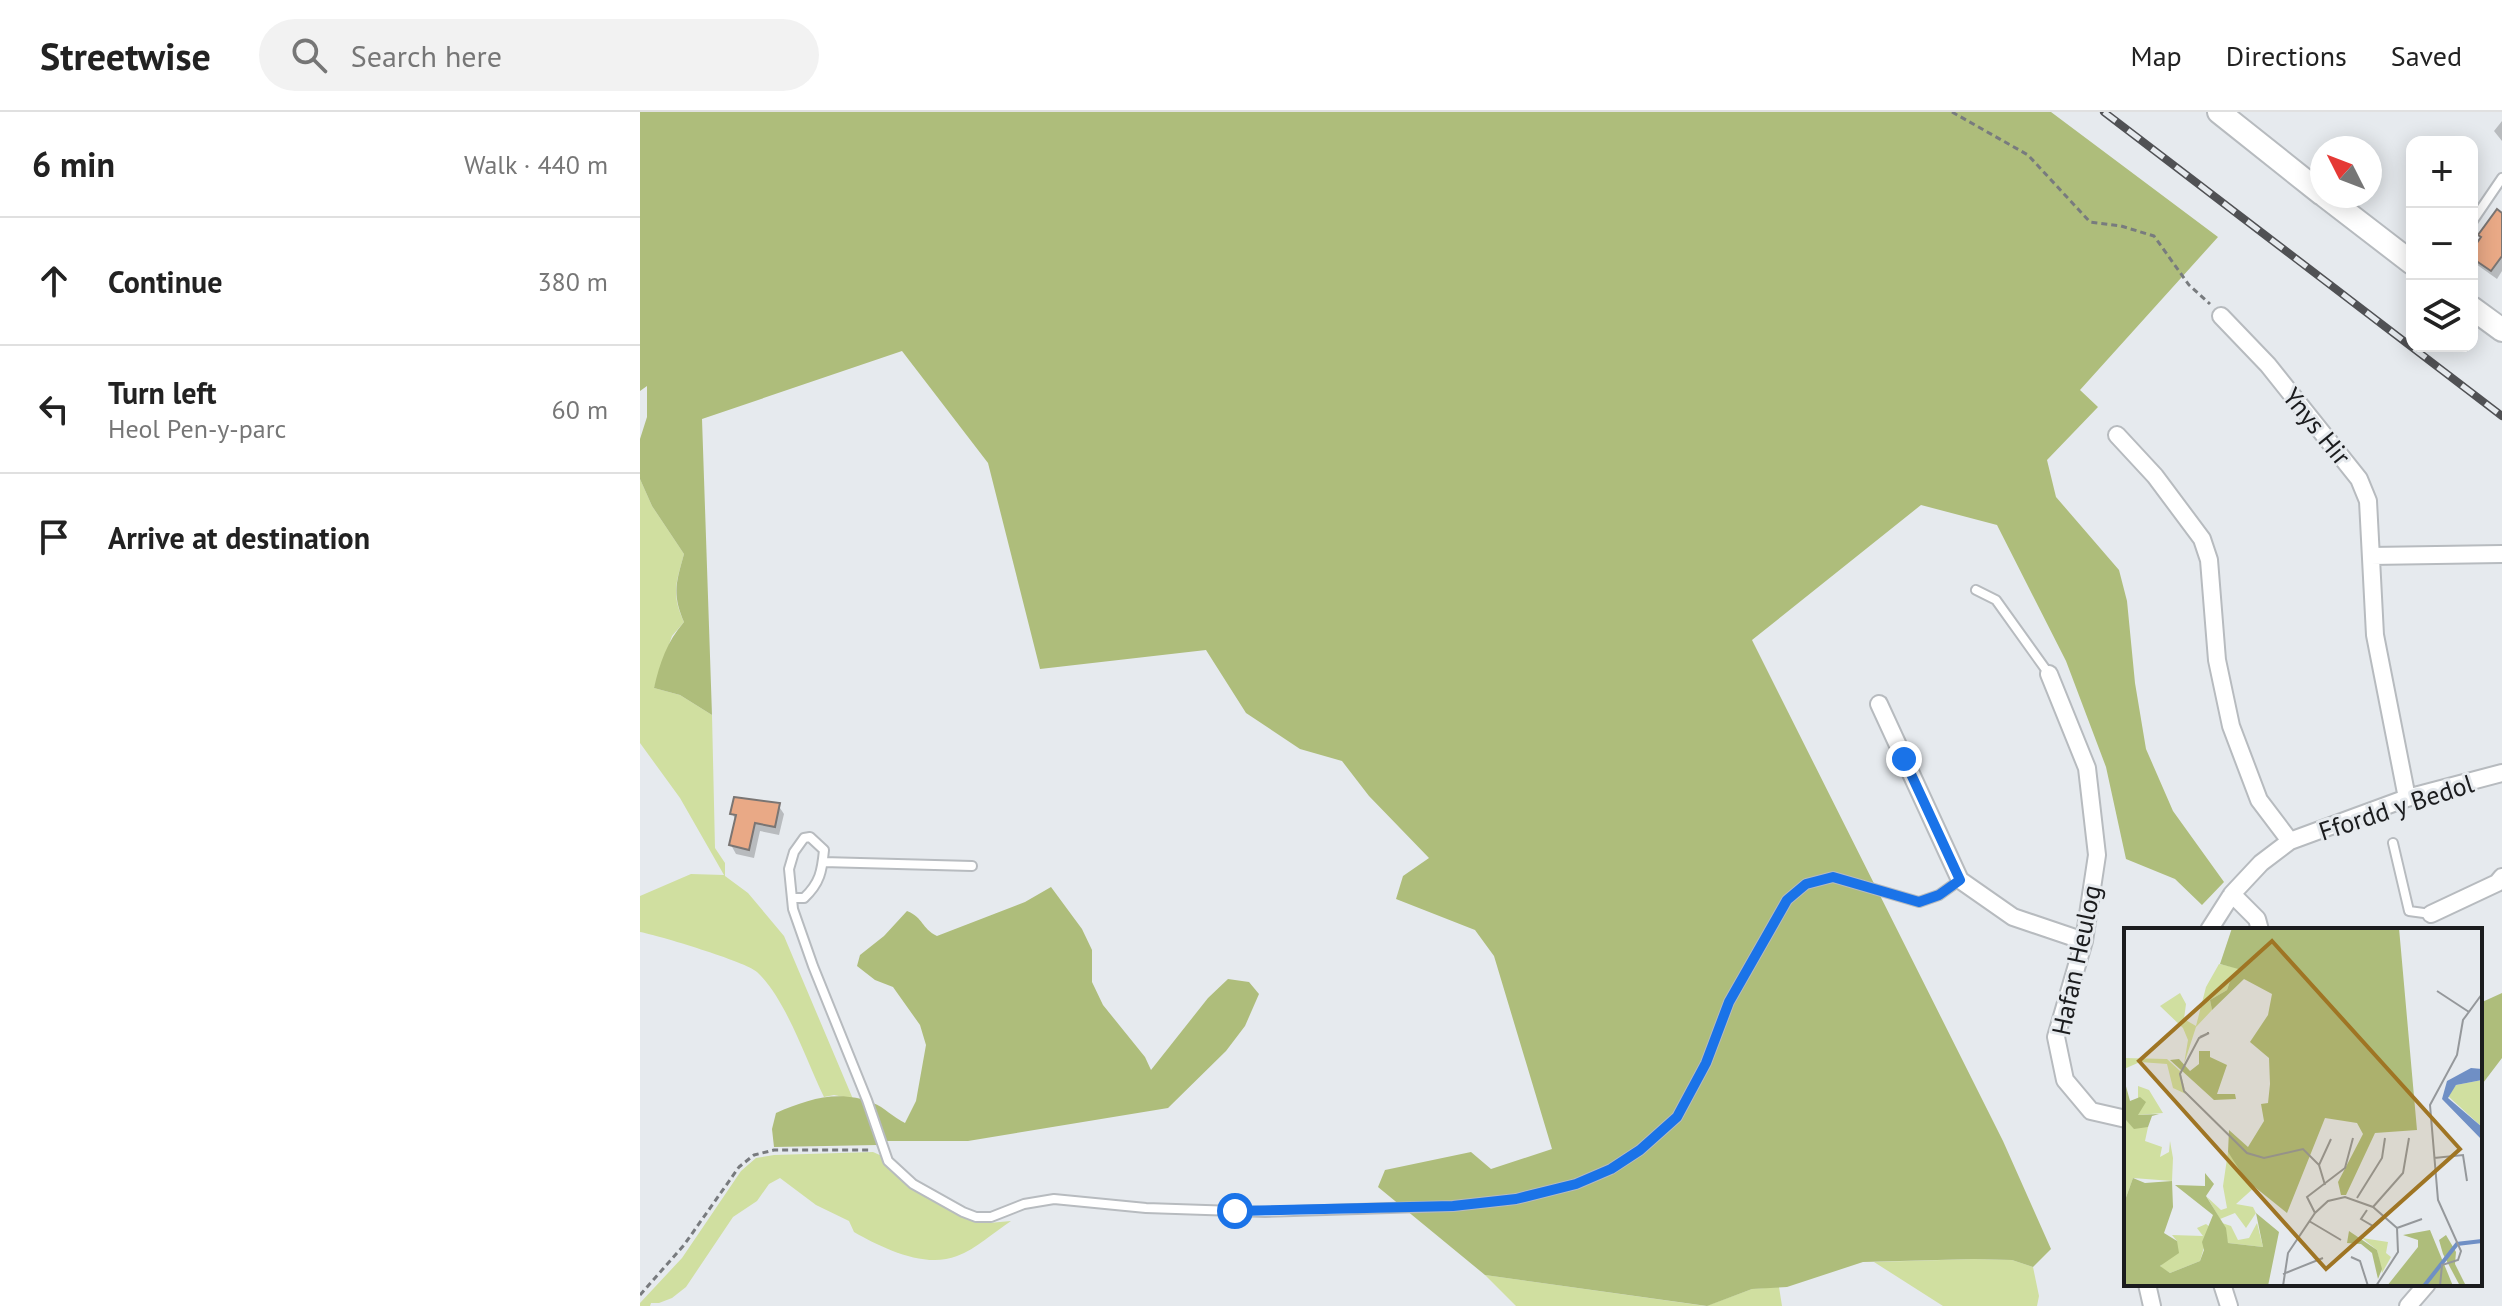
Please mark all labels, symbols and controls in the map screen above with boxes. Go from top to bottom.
search box [259,19,819,91]
text: Streetwise [40,31,211,80]
icon: search [287,33,331,77]
text: Search here [351,36,502,75]
text: Map [2131,37,2182,74]
text: Directions [2226,37,2347,74]
text: Saved [2391,37,2462,74]
north arrow [2310,136,2382,208]
map controls [2406,136,2478,352]
button: + [2406,136,2478,208]
text: 6 min [32,142,115,186]
text: Walk · 440 m [464,148,608,181]
button: − [2406,208,2478,280]
icon: ahead [32,259,76,303]
text: Continue [108,262,222,301]
text: 380 m [537,265,608,298]
button: layers [2406,280,2478,352]
text: Turn left [108,373,216,412]
street label: Ynys Hir [2276,381,2358,472]
icon: left [32,387,76,431]
text: 60 m [552,393,608,426]
text: Heol Pen-y-parc [108,412,286,445]
icon: arrive [32,515,76,559]
text: Arrive at destination [108,518,370,557]
route end [1886,741,1922,777]
street label: Ffordd y Bedol [2314,766,2478,848]
street label: Hafan Heulog [2044,882,2108,1038]
inset map [2124,928,2482,1286]
route start [1217,1193,1253,1229]

